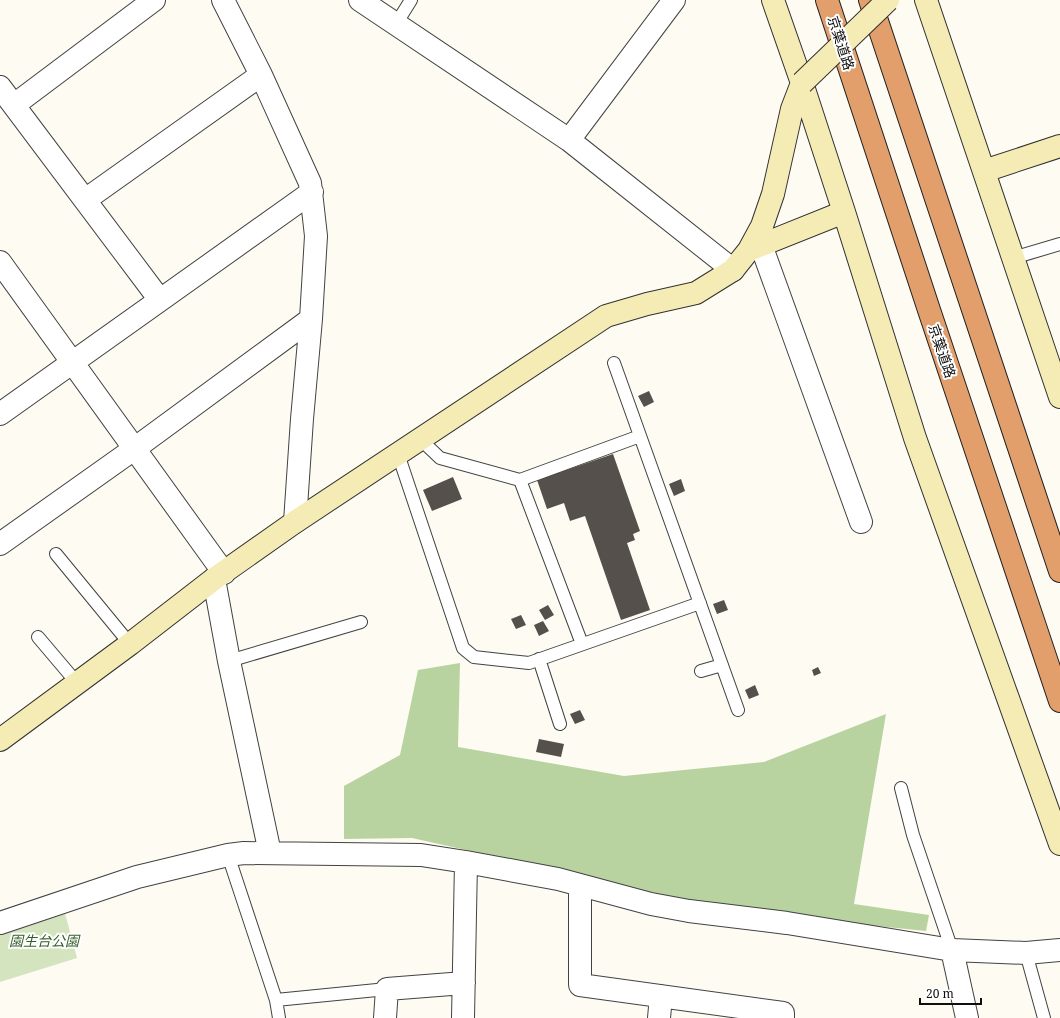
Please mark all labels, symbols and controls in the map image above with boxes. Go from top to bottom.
street label: 京葉道路 [824,13,859,72]
street label: 京葉道路 [924,321,961,380]
park label: 園生台公園 [9,931,81,950]
scale bar [920,980,981,1006]
text: 20 m [926,985,954,1002]

